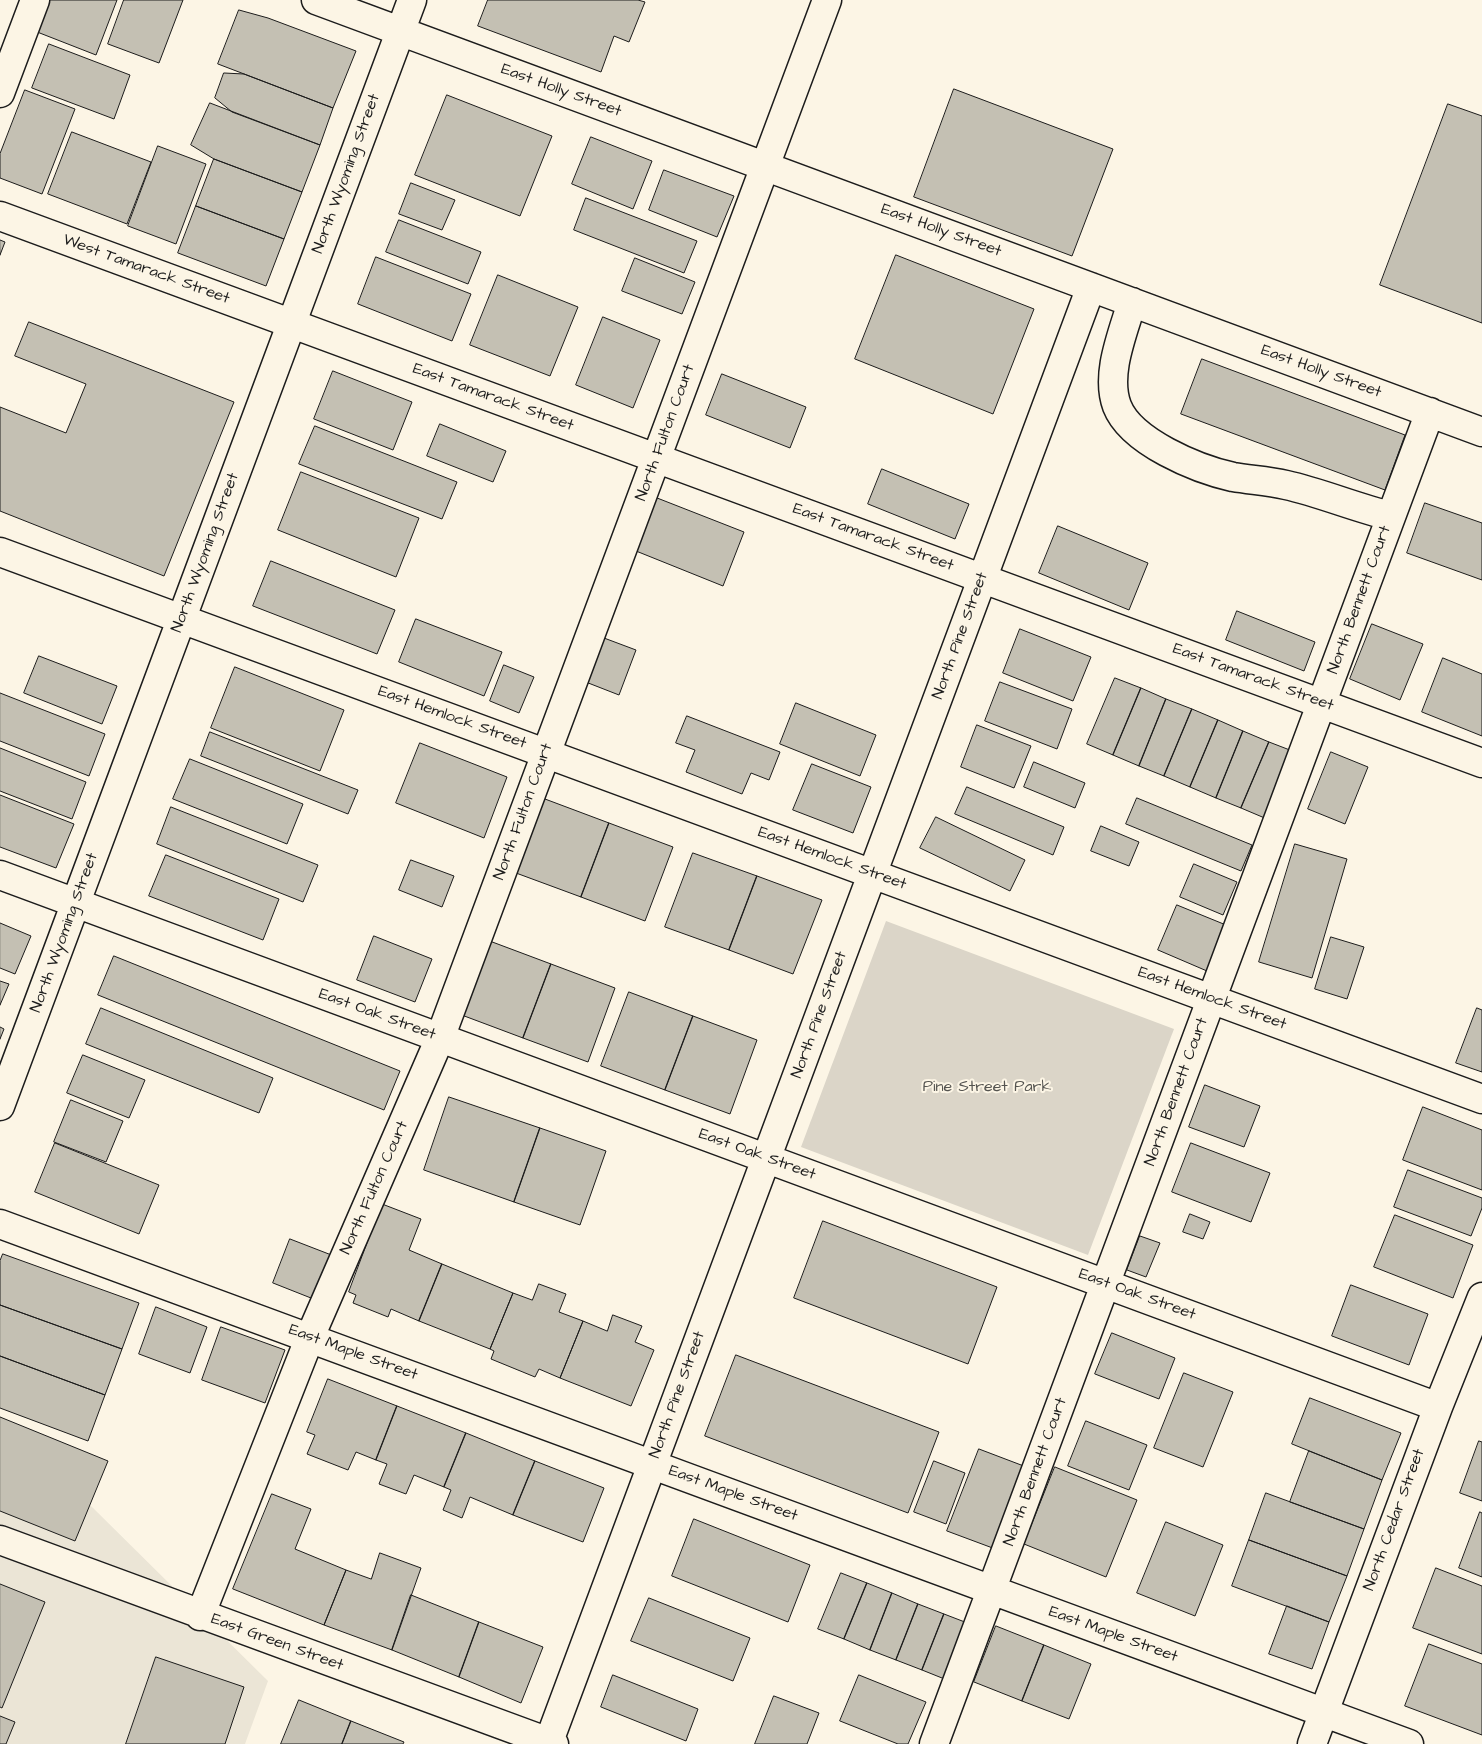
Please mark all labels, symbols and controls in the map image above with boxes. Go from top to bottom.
street label: East Holly Street [498,60,624,122]
street label: North Wyoming Street [309,92,385,256]
street label: East Holly Street [878,200,1004,262]
street label: West Tamarack Street [60,231,232,309]
street label: East Holly Street [1258,341,1384,403]
street label: East Tamarack Street [410,360,576,436]
street label: North Fulton Court [632,362,700,504]
street label: North Wyoming Street [168,471,244,635]
street label: East Tamarack Street [790,500,956,576]
street label: North Bennett Court [1324,523,1396,677]
street label: North Pine Street [929,570,993,702]
street label: East Tamarack Street [1170,640,1336,716]
street label: East Hemlock Street [375,682,529,754]
street label: North Fulton Court [490,741,558,883]
street label: East Hemlock Street [755,823,909,895]
street label: North Wyoming Street [27,851,103,1015]
street label: North Pine Street [788,949,852,1081]
street label: East Hemlock Street [1135,963,1289,1035]
street label: East Oak Street [316,985,438,1045]
street label: North Bennett Court [1141,1015,1213,1169]
park label: Pine Street Park [923,1078,1051,1098]
street label: North Fulton Court [337,1118,413,1258]
street label: East Oak Street [696,1125,818,1185]
street label: East Oak Street [1076,1265,1198,1325]
street label: East Maple Street [286,1321,420,1385]
street label: North Pine Street [646,1329,710,1461]
street label: North Bennett Court [1000,1395,1072,1549]
street label: North Cedar Street [1360,1446,1430,1594]
street label: East Maple Street [666,1462,800,1526]
street label: East Maple Street [1046,1603,1180,1667]
street label: East Green Street [208,1610,346,1676]

